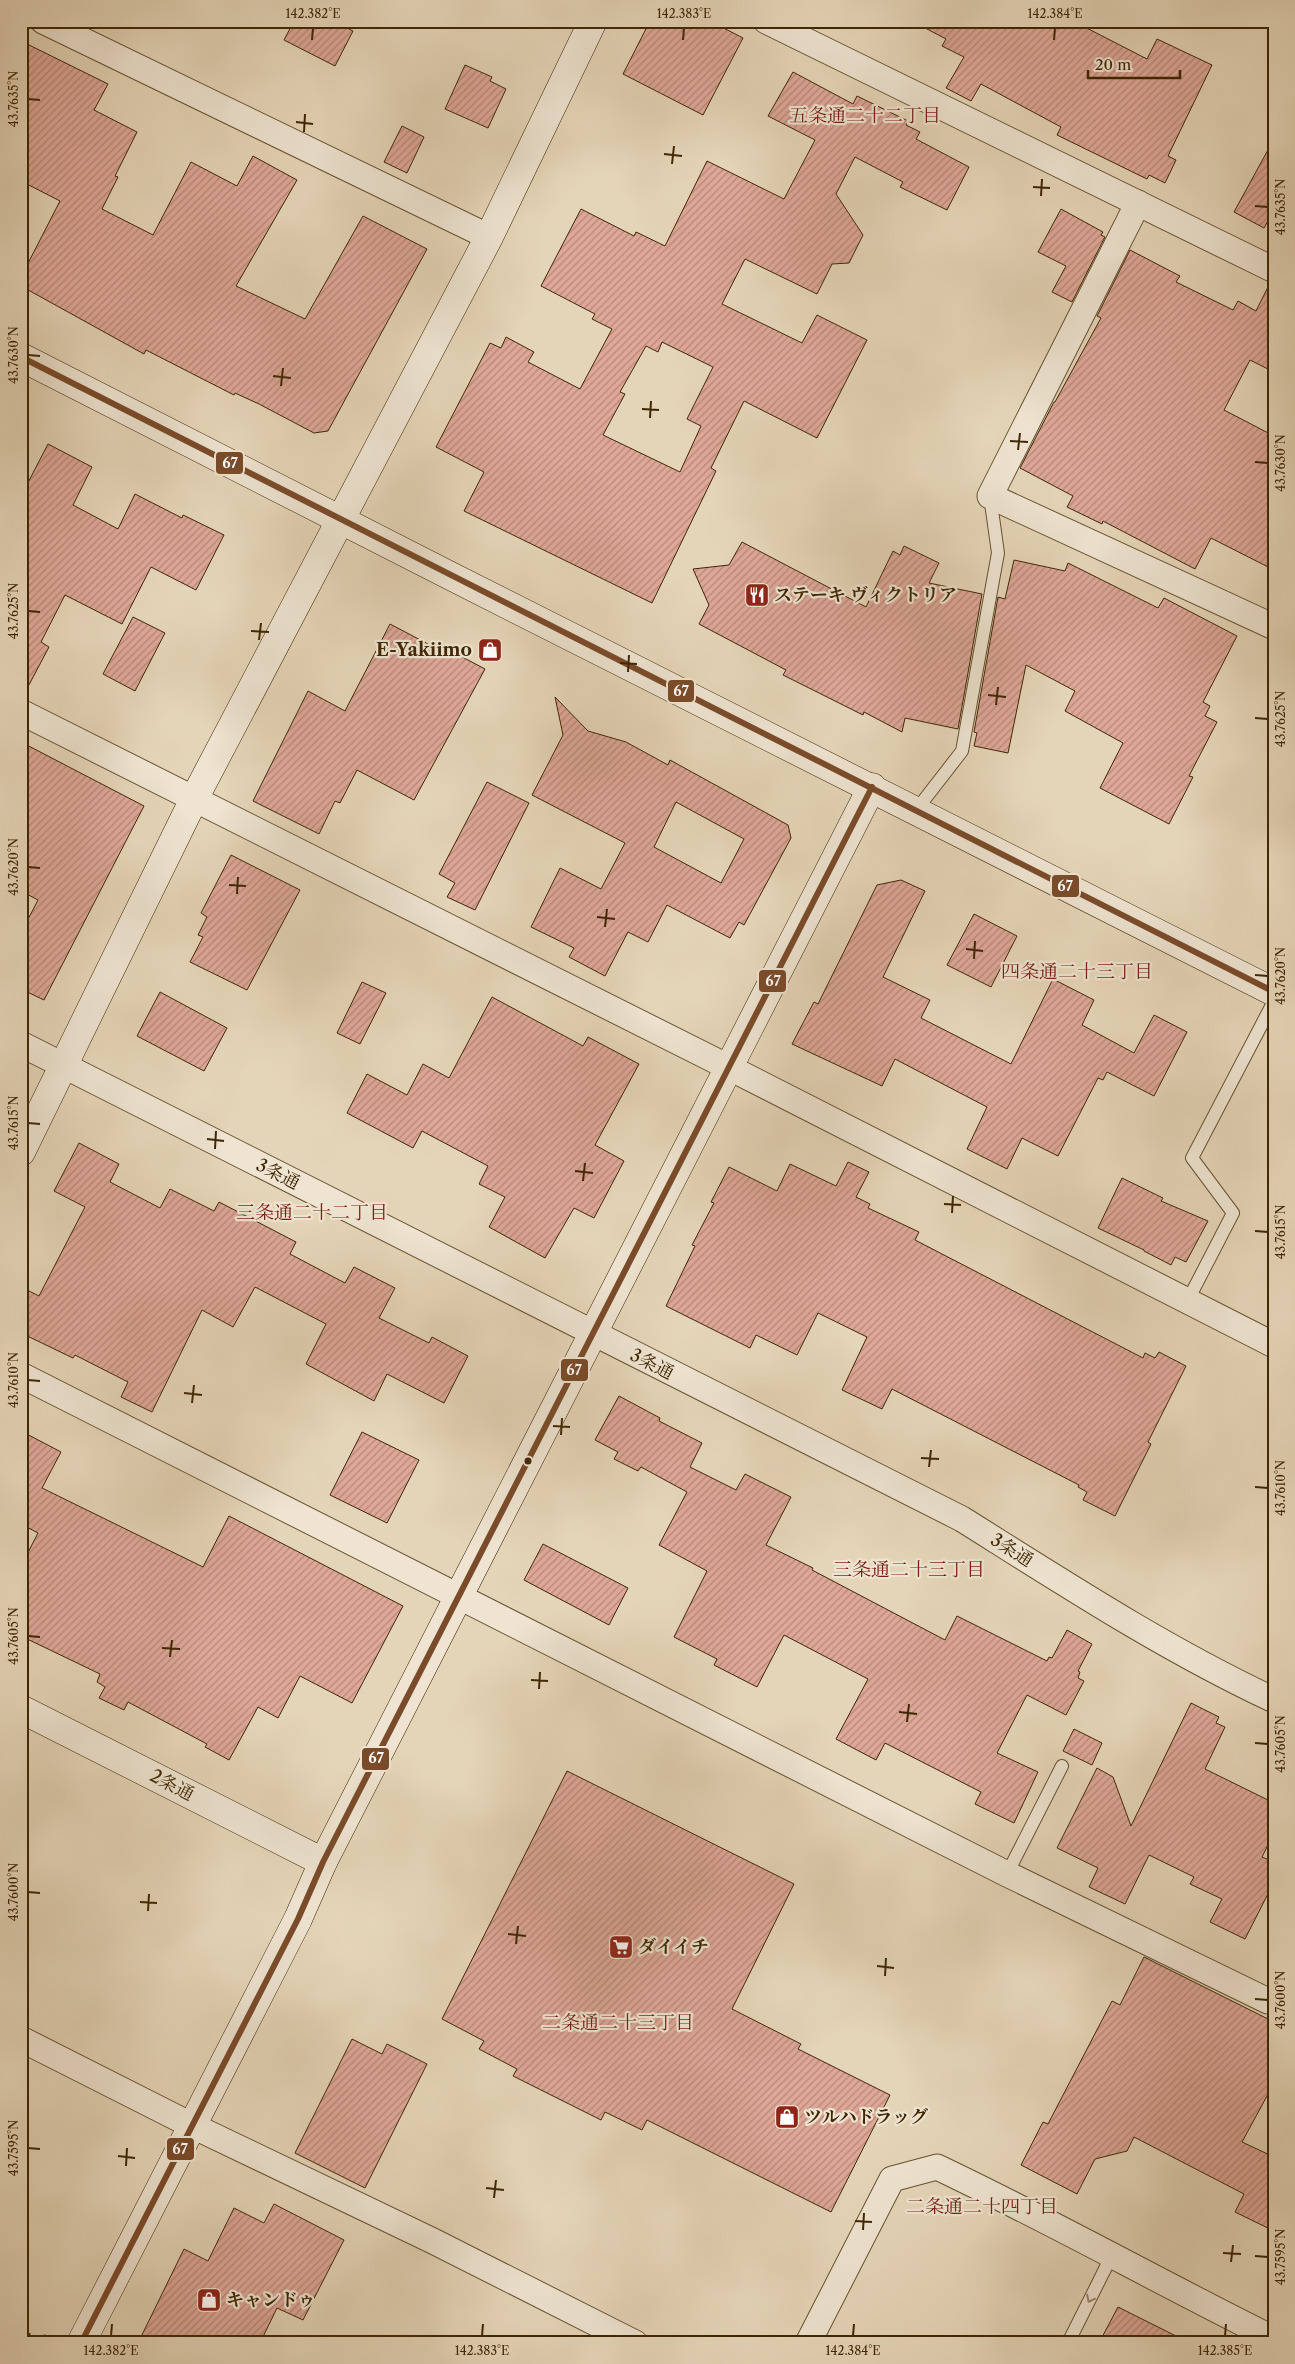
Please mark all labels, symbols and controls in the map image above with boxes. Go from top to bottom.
text: 142.382°E [286,6,340,21]
text: 142.383°E [657,6,711,21]
text: 142.384°E [1028,6,1082,21]
scale bar [1088,48,1180,80]
text: 20 m [1095,55,1131,74]
text: 43.7635°N [6,71,21,127]
district label: 五条通二十二丁目 [789,104,941,127]
text: 43.7635°N [1273,179,1288,235]
text: 43.7630°N [6,326,21,384]
text: 43.7630°N [1273,434,1288,492]
line badge: 67 [215,451,244,475]
text: 67 [222,454,238,472]
restaurant icon: ステーキ ヴィクトリア [744,582,770,608]
text: 43.7625°N [6,583,21,639]
place label: ステーキ ヴィクトリア [774,584,957,606]
shop icon: E-Yakiimo [477,637,503,663]
place label: E-Yakiimo [376,639,472,661]
line badge: 67 [667,679,695,703]
text: 67 [673,682,689,700]
text: 43.7625°N [1273,691,1288,747]
text: 43.7620°N [6,838,21,896]
line badge: 67 [1051,874,1080,898]
text: 67 [1057,877,1073,895]
text: 43.7620°N [1273,947,1288,1005]
district label: 四条通二十三丁目 [1001,960,1153,983]
line badge: 67 [758,969,787,993]
text: 67 [765,972,781,990]
text: 43.7615°N [6,1096,21,1150]
street label: 3条通 [253,1154,303,1194]
district label: 三条通二十二丁目 [236,1201,388,1224]
text: 43.7615°N [1273,1205,1288,1259]
street label: 3条通 [627,1344,677,1384]
text: 43.7610°N [6,1352,21,1408]
line badge: 67 [560,1358,589,1382]
text: 67 [566,1361,582,1379]
unlabelled marker [523,1456,533,1466]
text: 43.7610°N [1273,1460,1288,1516]
street label: 3条通 [987,1529,1037,1571]
district label: 三条通二十三丁目 [833,1558,985,1581]
text: 43.7605°N [6,1607,21,1665]
text: 43.7605°N [1273,1715,1288,1773]
line badge: 67 [361,1747,390,1771]
text: 67 [368,1749,384,1767]
street label: 2条通 [146,1765,198,1805]
text: 43.7600°N [6,1863,21,1921]
supermarket icon: ダイイチ [608,1934,634,1960]
place label: ダイイチ [638,1936,709,1958]
text: 43.7600°N [1273,1971,1288,2029]
district label: 二条通二十三丁目 [542,2011,694,2034]
shop icon: ツルハドラッグ [774,2104,800,2130]
place label: ツルハドラッグ [804,2106,928,2128]
text: 43.7595°N [6,2120,21,2176]
line badge: 67 [166,2137,195,2161]
text: 67 [172,2140,188,2158]
district label: 二条通二十四丁目 [906,2195,1058,2218]
text: 43.7595°N [1273,2229,1288,2285]
shop icon: キャンドゥ [196,2287,222,2313]
place label: キャンドゥ [226,2289,316,2311]
one-way arrow [1086,2293,1096,2302]
text: 142.382°E [84,2343,138,2358]
text: 142.383°E [455,2343,509,2358]
text: 142.384°E [826,2343,880,2358]
text: 142.385°E [1198,2343,1252,2358]

